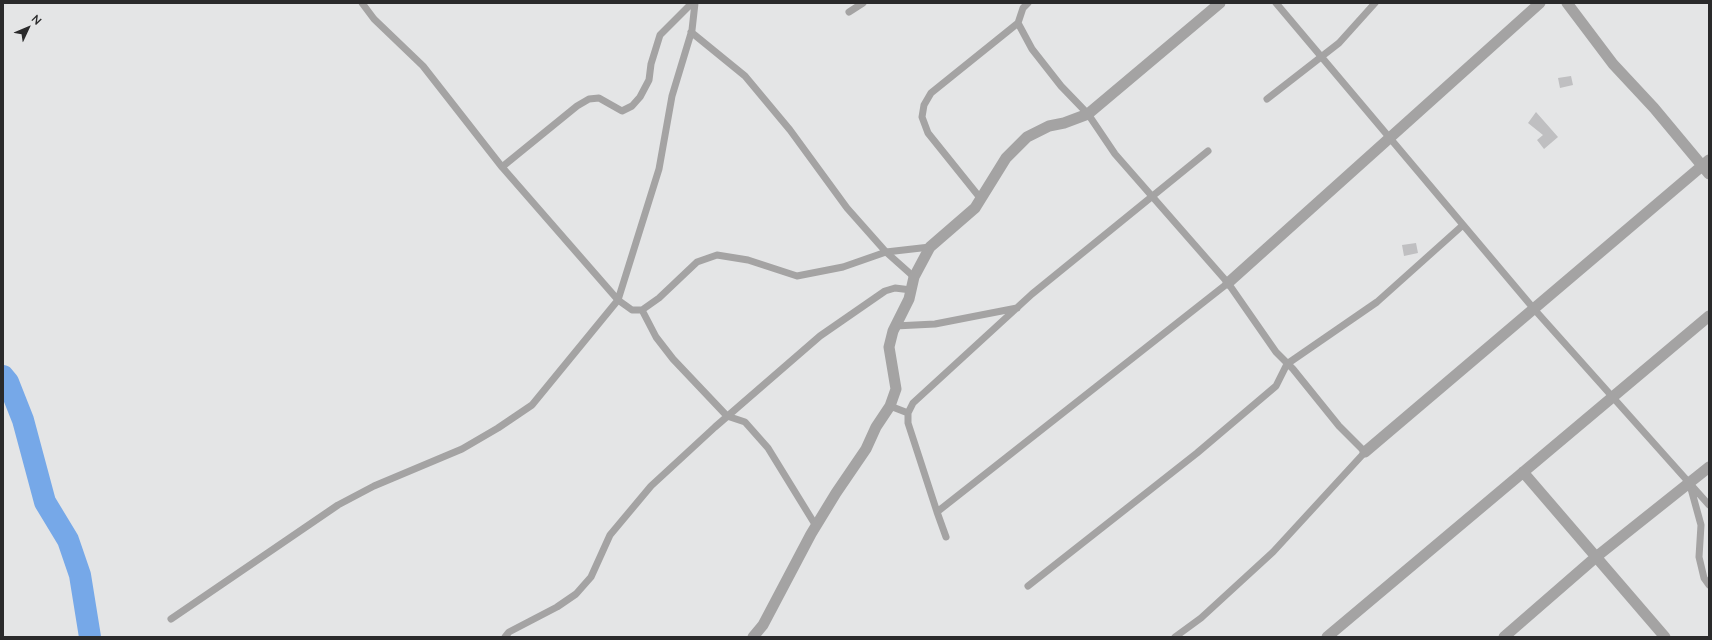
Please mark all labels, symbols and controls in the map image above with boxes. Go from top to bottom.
north arrow [8,8,48,48]
text: N [29,12,45,27]

